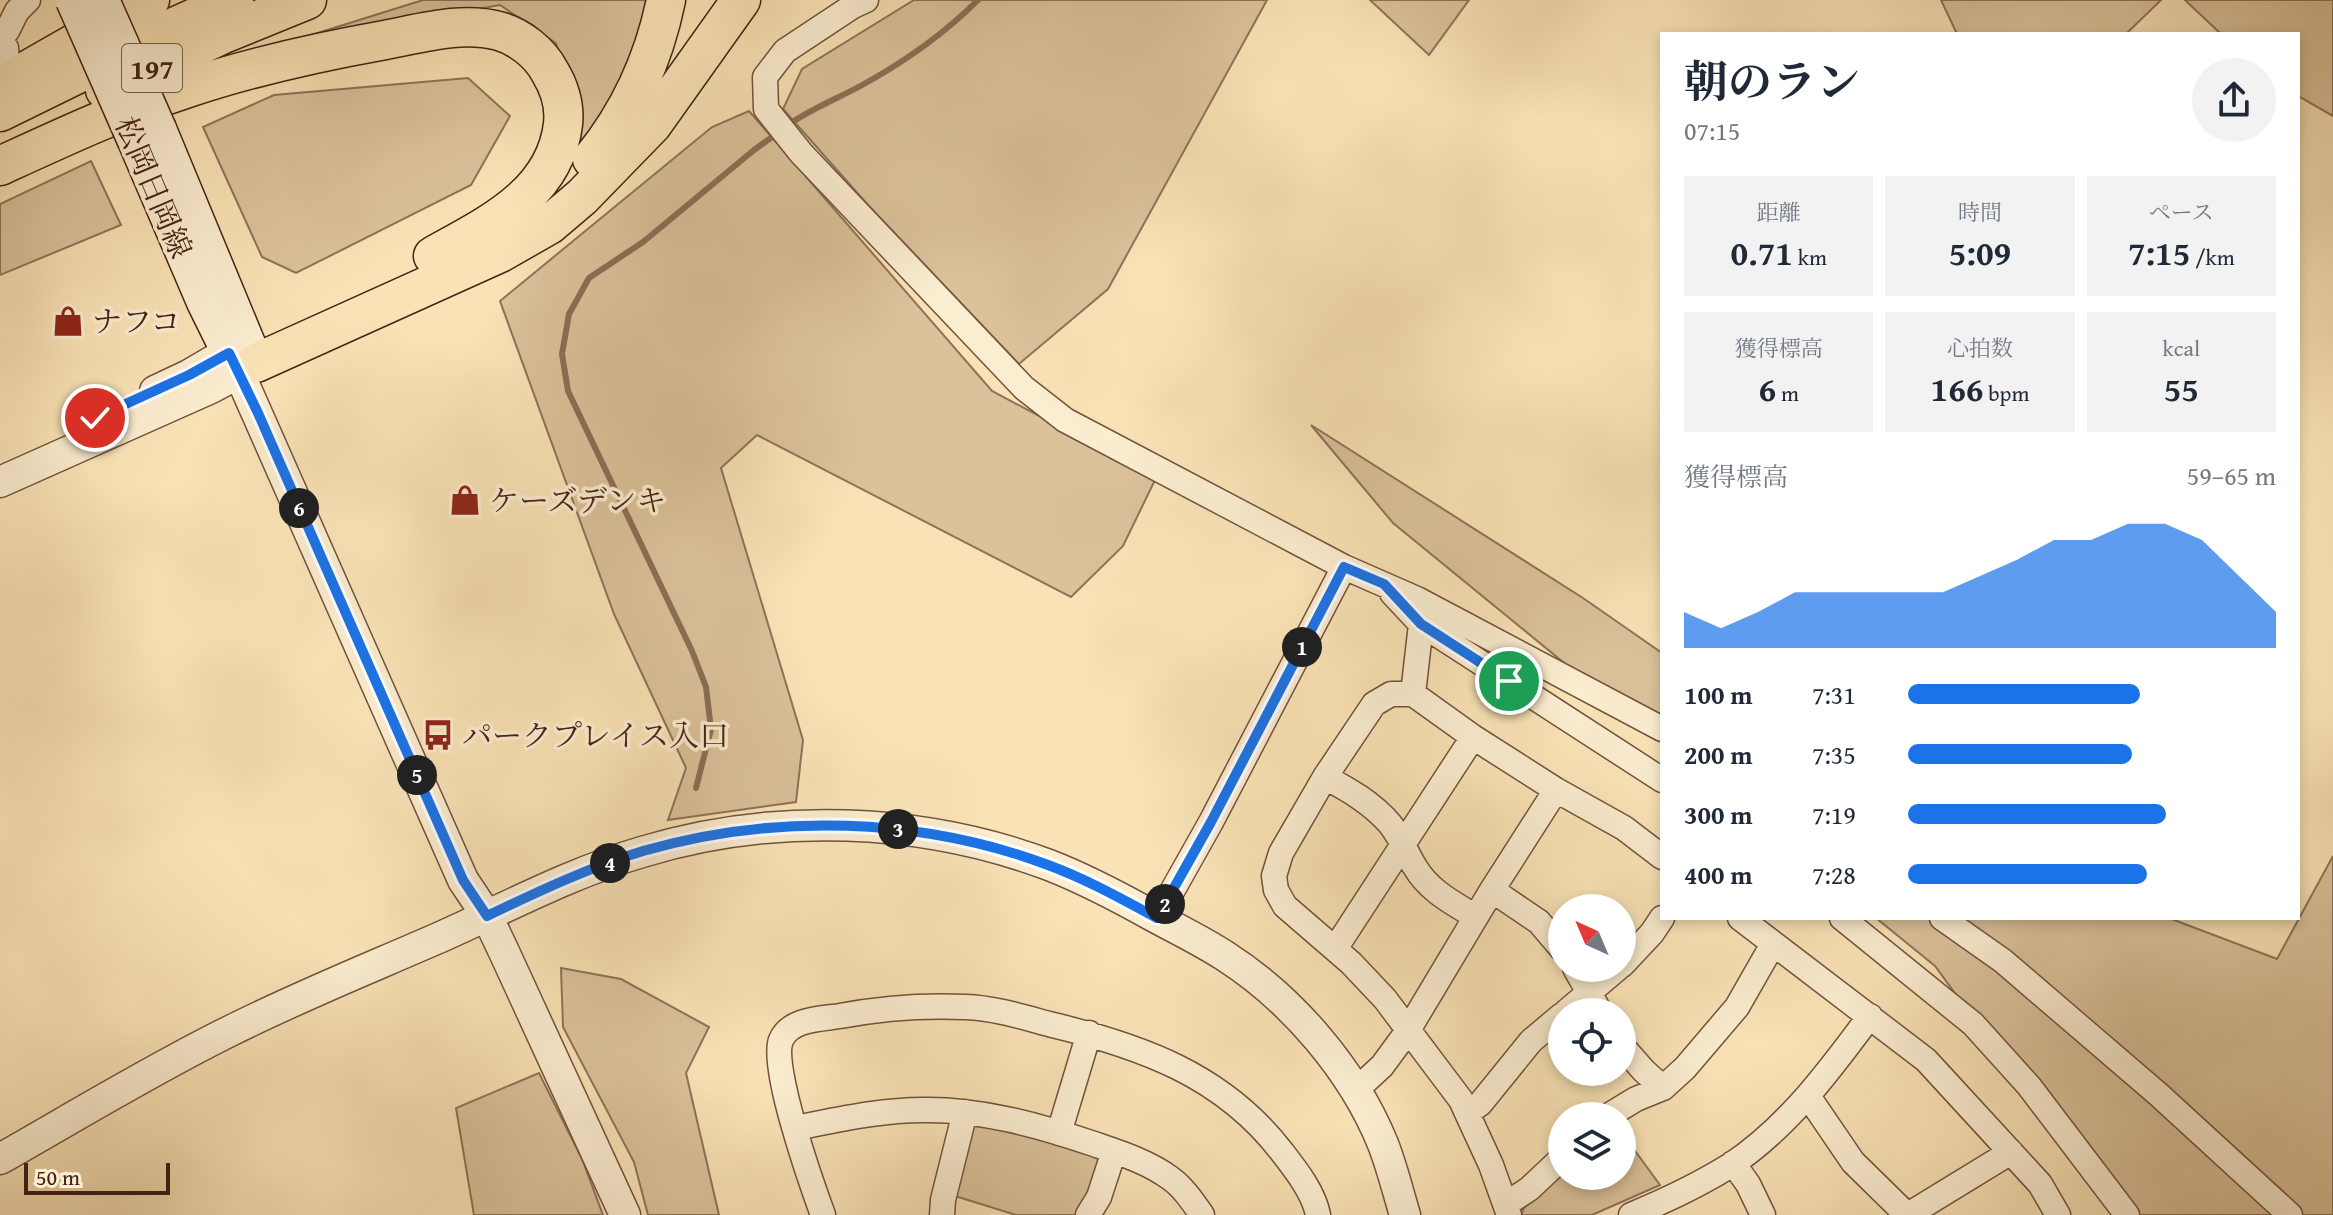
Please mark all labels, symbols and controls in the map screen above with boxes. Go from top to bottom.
road number: 197 [122,44,182,92]
text: 朝のラン [1684,49,1860,113]
button: share [2192,58,2276,142]
street label: 松岡日岡線 [104,109,204,265]
text: 07:15 [1684,111,1740,150]
text: 距離 [1757,196,1801,228]
text: 時間 [1958,196,2002,228]
text: ペース [2149,196,2214,228]
text: 0.71 [1730,228,1793,277]
text: 5:09 [1949,228,2011,277]
text: 7:15 [2128,228,2190,277]
text: km [1793,241,1827,273]
text: /km [2190,241,2235,273]
place label: ナフコ [92,299,181,343]
shop icon: ナフコ [51,304,85,338]
text: 獲得標高 [1735,332,1823,364]
text: 心拍数 [1947,332,2013,364]
text: kcal [2163,332,2200,364]
text: 6 [1758,364,1776,413]
text: 166 [1931,364,1983,413]
text: 55 [2164,364,2199,413]
text: m [1776,377,1799,409]
text: bpm [1983,377,2029,409]
pin [61,384,129,452]
icon: check [73,396,117,440]
text: 59–65 m [2187,456,2276,495]
text: 獲得標高 [1684,457,1788,496]
place label: ケーズデンキ [489,478,666,522]
shop icon: ケーズデンキ [448,483,482,517]
pin: 6 [279,488,319,528]
text: 6 [293,492,305,524]
pin: 1 [1282,627,1322,667]
text: 1 [1296,631,1308,663]
pin [1475,647,1543,715]
icon: arrive [1487,659,1531,703]
text: 100 m [1684,675,1752,714]
text: 7:31 [1812,675,1856,714]
place label: パークプレイス入口 [462,713,729,757]
bus stop icon: パークプレイス入口 [421,718,455,752]
text: 200 m [1684,735,1752,774]
text: 7:35 [1812,735,1856,774]
pin: 5 [397,755,437,795]
text: 5 [411,759,423,791]
text: 300 m [1684,795,1752,834]
text: 7:19 [1812,795,1856,834]
pin: 3 [878,809,918,849]
text: 3 [892,813,904,845]
pin: 4 [590,843,630,883]
text: 4 [604,847,616,879]
text: 400 m [1684,855,1752,894]
text: 7:28 [1812,855,1856,894]
pin: 2 [1145,884,1185,924]
text: 2 [1159,888,1171,920]
north arrow [1548,894,1636,982]
map controls [1548,894,1636,1190]
button: locate [1548,998,1636,1086]
button: layers [1548,1102,1636,1190]
scale bar [24,1159,170,1195]
text: 50 m [36,1161,80,1193]

